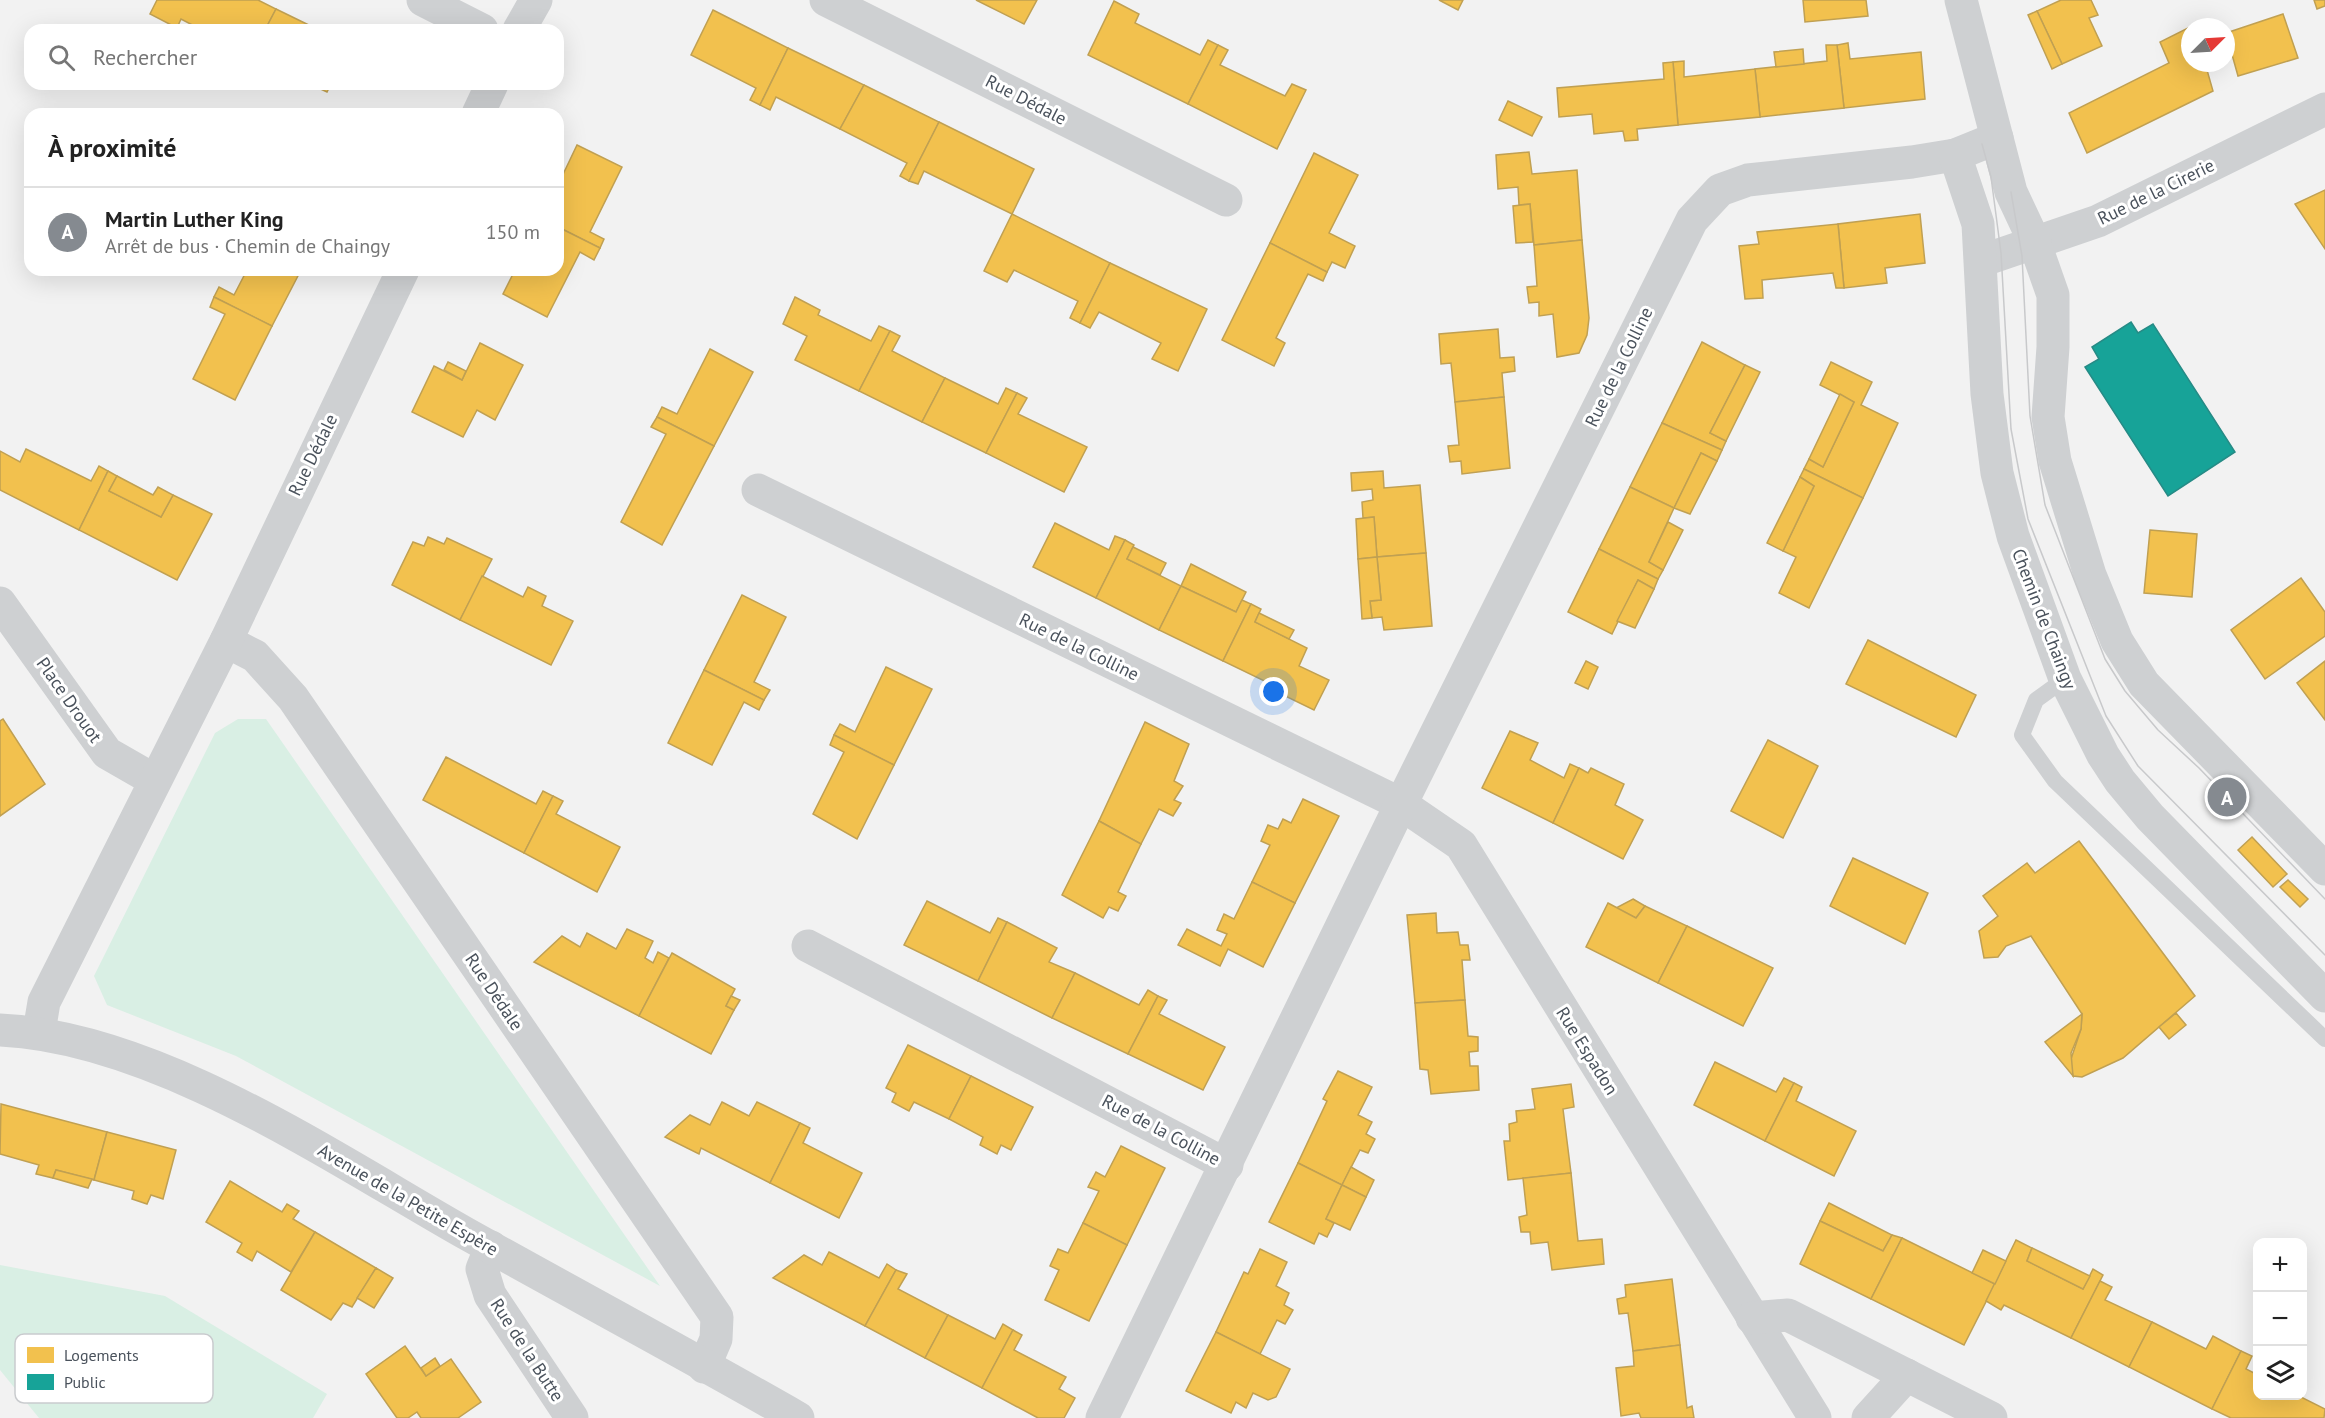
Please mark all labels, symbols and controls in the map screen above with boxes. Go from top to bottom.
north arrow [2181,18,2235,72]
search box [24,24,564,90]
icon: search [45,41,78,74]
text: Rechercher [93,43,197,71]
street label: Rue Dédale [982,69,1071,130]
text: À proximité [48,131,176,164]
street label: Rue de la Cirerie [2094,153,2218,230]
text: Martin Luther King [105,205,284,233]
text: A [61,219,74,245]
text: 150 m [486,219,540,245]
text: Arrêt de bus · Chemin de Chaingy [105,233,390,259]
street label: Rue de la Colline [1580,303,1657,430]
street label: Rue Dédale [283,410,342,499]
street label: Chemin de Chaingy [2007,545,2082,693]
street label: Rue de la Colline [1016,608,1143,685]
street label: Place Drouot [32,653,107,747]
your location [1259,677,1288,706]
pin: A [2208,774,2246,820]
street label: Rue Dédale [460,949,529,1035]
street label: Rue Espadon [1551,1003,1623,1099]
street label: Rue de la Colline [1098,1089,1224,1170]
street label: Avenue de la Petite Espère [314,1139,502,1261]
map controls [2253,1238,2307,1400]
button: + [2253,1238,2307,1292]
button: − [2253,1292,2307,1346]
street label: Rue de la Butte [486,1294,569,1406]
legend [15,1334,213,1403]
text: Logements [64,1345,139,1365]
button: layers [2253,1346,2307,1400]
text: Public [64,1372,106,1392]

